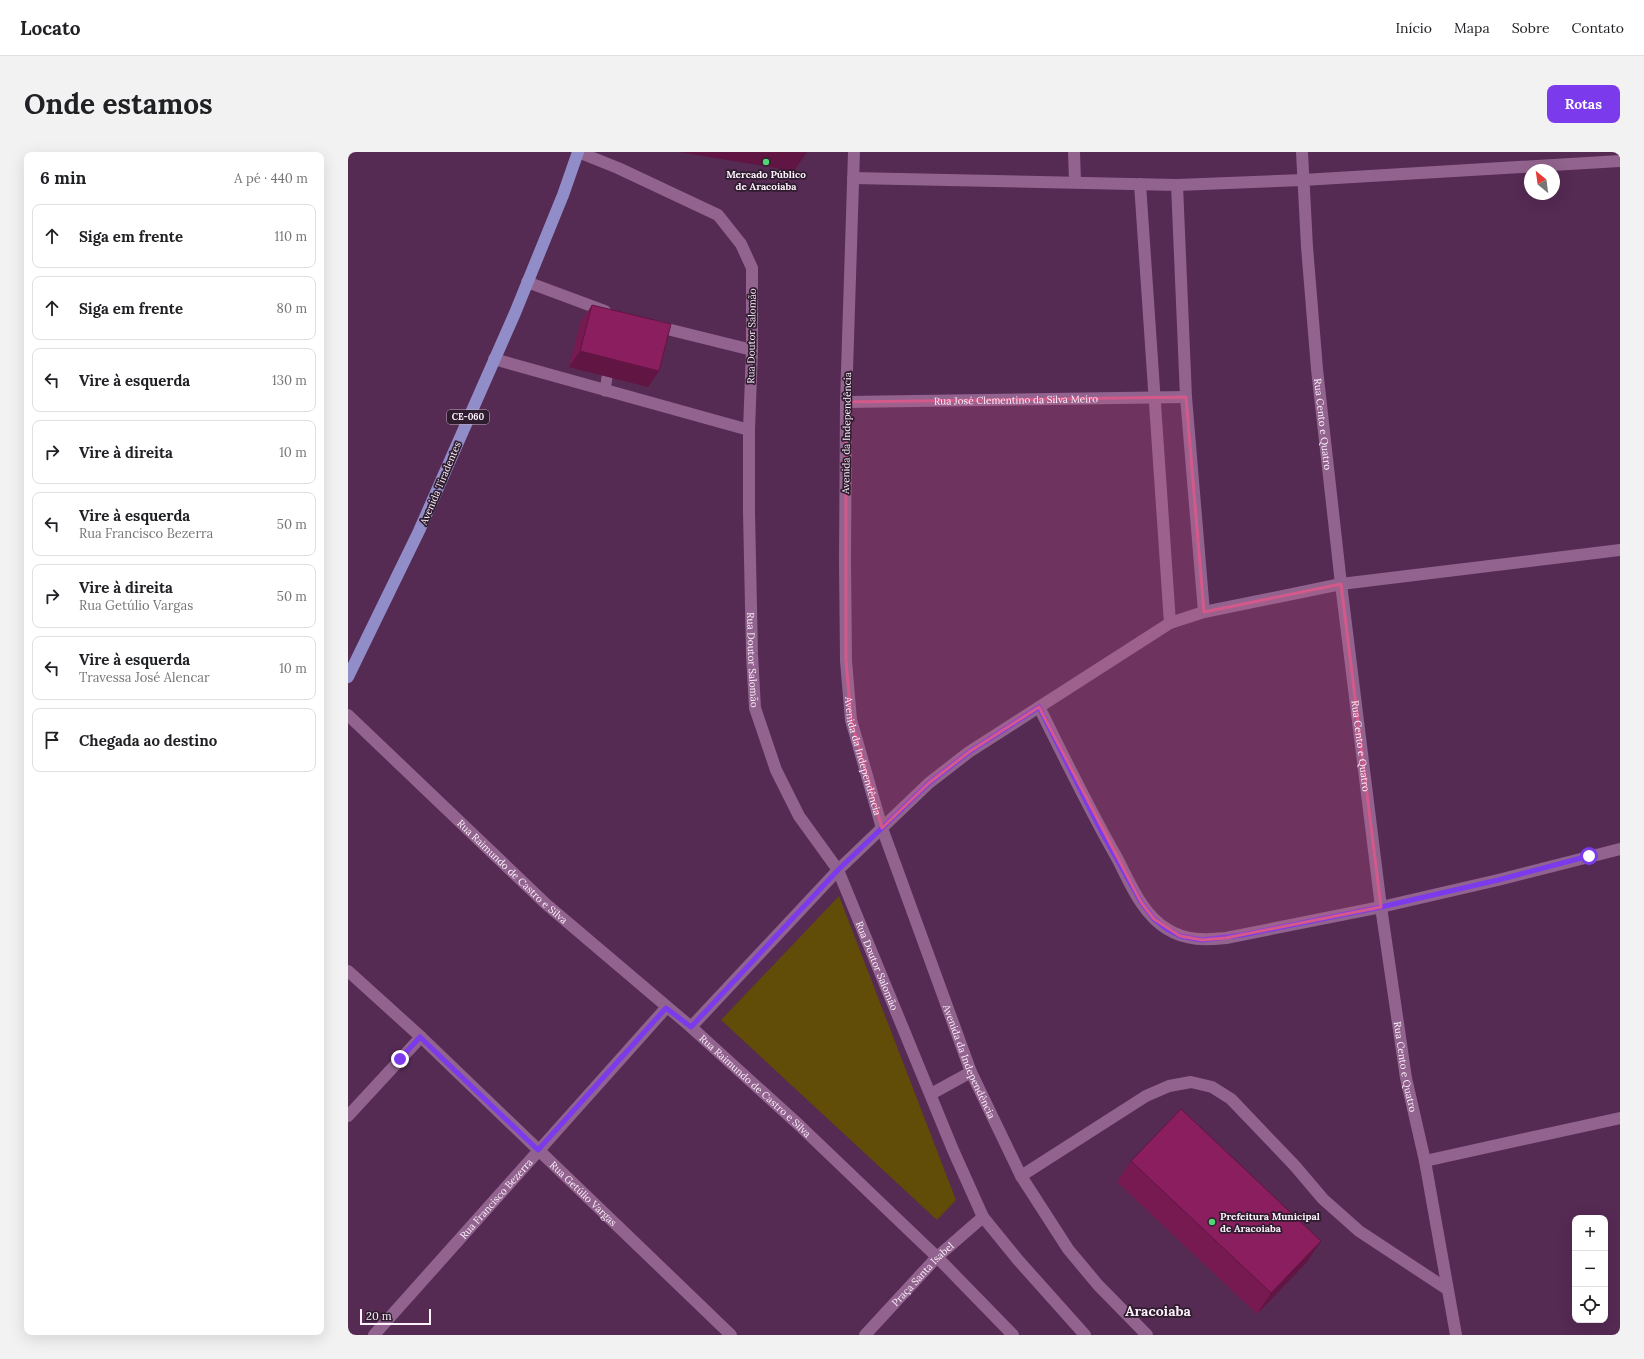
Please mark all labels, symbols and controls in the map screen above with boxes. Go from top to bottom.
text: Locato [20,16,81,40]
text: Início [1395,19,1432,37]
text: Mapa [1454,19,1490,37]
text: Sobre [1512,19,1550,37]
text: Contato [1572,19,1624,37]
button: Rotas [1547,85,1620,123]
text: Onde estamos [24,86,213,122]
marker: Mercado Público de Aracoiaba [761,157,771,167]
north arrow [1524,164,1560,200]
text: 6 min [40,167,86,189]
place label: Mercado Público de Aracoiaba [726,168,806,193]
text: A pé · 440 m [234,170,308,187]
icon: ahead [41,225,63,247]
text: Siga em frente [79,227,183,246]
text: 110 m [274,228,307,245]
street label: Rua Doutor Salomão [744,288,759,384]
icon: ahead [41,297,63,319]
text: Siga em frente [79,299,183,318]
text: 80 m [277,300,307,317]
icon: left [41,369,63,391]
text: Vire à esquerda [79,371,190,390]
text: 130 m [272,372,307,389]
street label: Avenida da Independência [839,372,854,495]
street label: Rua Cento e Quatro [1311,378,1334,471]
street label: Rua José Clementino da Silva Meiro [934,392,1098,408]
road number: CE-060 [447,410,489,424]
street label: Avenida Tiradentes [417,439,464,528]
icon: right [41,441,63,463]
text: Vire à direita [79,443,173,462]
text: 10 m [279,444,307,461]
text: Vire à esquerda [79,506,190,525]
icon: left [41,513,63,535]
text: 50 m [277,516,307,533]
text: Rua Francisco Bezerra [79,525,213,542]
text: Vire à direita [79,578,173,597]
icon: right [41,585,63,607]
text: 50 m [277,588,307,605]
text: Rua Getúlio Vargas [79,597,193,614]
street label: Rua Doutor Salomão [744,612,761,708]
text: Vire à esquerda [79,650,190,669]
icon: left [41,657,63,679]
text: 10 m [279,660,307,677]
text: Travessa José Alencar [79,669,210,686]
street label: Avenida da Independência [842,695,884,817]
street label: Rua Cento e Quatro [1348,700,1373,793]
icon: arrive [41,729,63,751]
text: Chegada ao destino [79,731,217,750]
street label: Rua Raimundo de Castro e Silva [454,817,570,927]
route start [1580,847,1598,865]
street label: Rua Doutor Salomão [853,919,901,1013]
street label: Avenida da Independência [940,1002,998,1121]
street label: Rua Cento e Quatro [1391,1021,1420,1114]
street label: Rua Raimundo de Castro e Silva [697,1032,814,1140]
route end [391,1050,409,1068]
street label: Rua Francisco Bezerra [457,1156,536,1242]
street label: Rua Getúlio Vargas [547,1158,620,1229]
place label: Prefeitura Municipal de Aracoiaba [1220,1210,1320,1235]
map controls [1572,1215,1608,1323]
button: + [1572,1215,1608,1251]
marker: Prefeitura Municipal de Aracoiaba [1207,1217,1217,1227]
street label: Praça Santa Isabel [889,1239,957,1309]
button: − [1572,1251,1608,1287]
button: locate [1572,1287,1608,1323]
district label: Aracoiaba [1125,1302,1192,1320]
scale bar [360,1307,431,1326]
text: 20 m [366,1309,391,1323]

